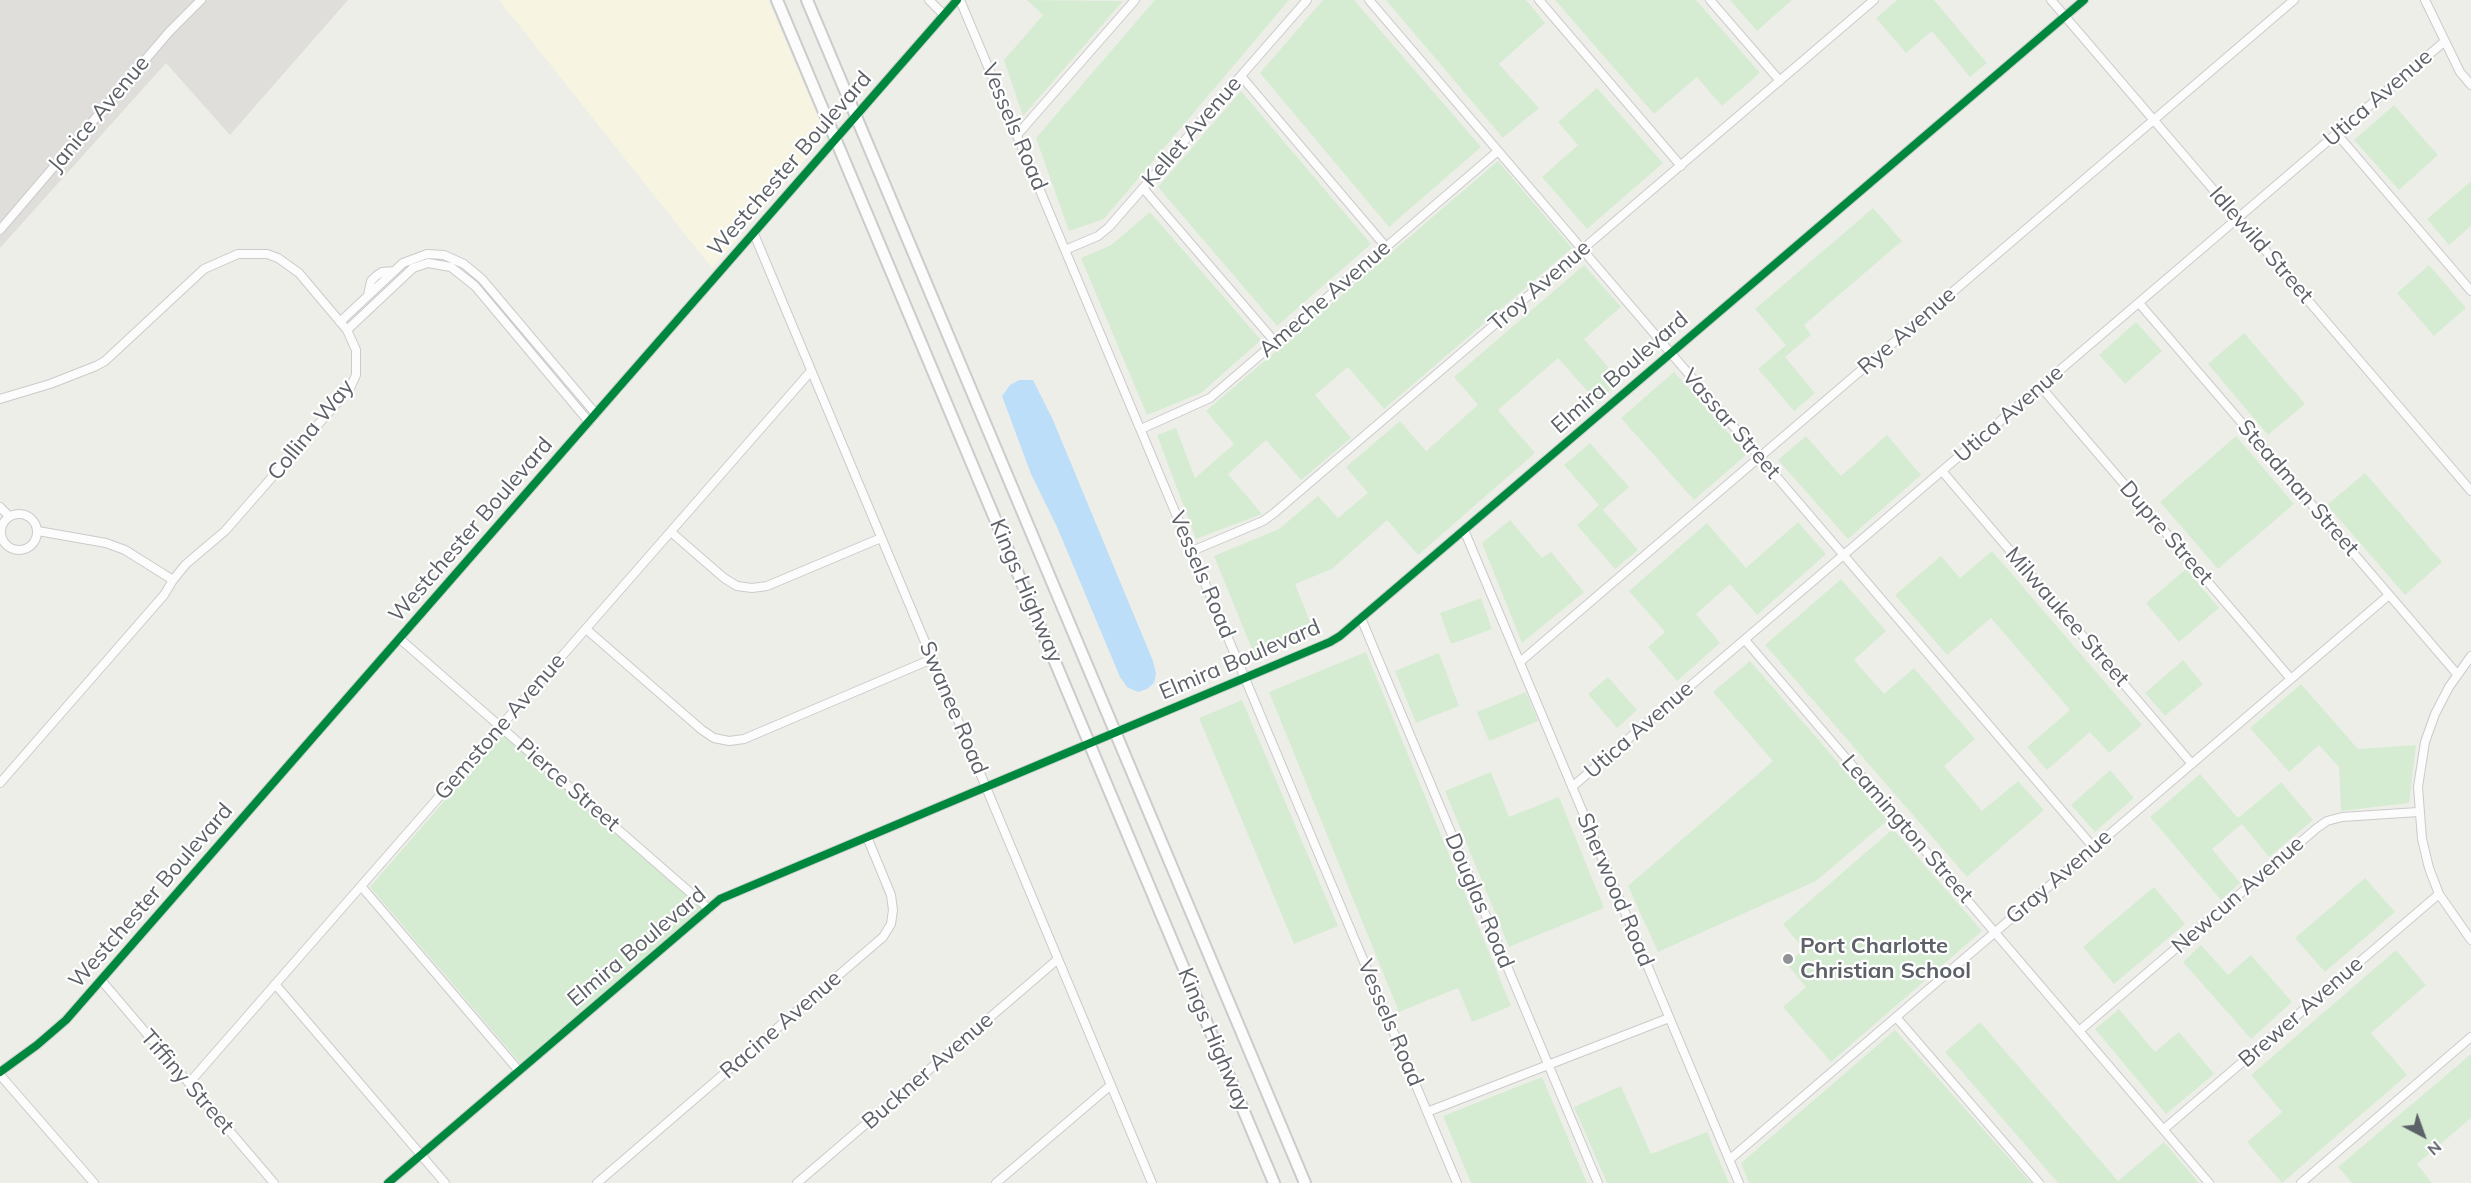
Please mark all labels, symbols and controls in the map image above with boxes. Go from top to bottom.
street label: Utica Avenue [2318,44,2438,152]
street label: Janice Avenue [43,51,155,177]
street label: Vessels Road [975,59,1053,195]
street label: Westchester Boulevard [703,66,877,262]
street label: Kellet Avenue [1137,71,1247,193]
street label: Idlewild Street [2203,181,2319,309]
street label: Ameche Avenue [1254,235,1396,363]
street label: Troy Avenue [1484,235,1596,337]
street label: Rye Avenue [1853,281,1961,381]
street label: Elmira Boulevard [1546,306,1694,440]
street label: Utica Avenue [1949,360,2069,468]
street label: Vassar Street [1676,364,1786,484]
street label: Collina Way [262,374,360,486]
street label: Steadman Street [2232,415,2364,561]
street label: Westchester Boulevard [384,432,558,628]
street label: Dupre Street [2114,476,2218,590]
street label: Vessels Road [1163,507,1241,643]
street label: Kings Highway [984,515,1068,667]
street label: Milwaukee Street [1999,542,2135,692]
street label: Elmira Boulevard [1155,614,1325,706]
street label: Swanee Road [913,637,993,779]
street label: Gemstone Avenue [429,648,571,806]
street label: Utica Avenue [1579,676,1699,784]
street label: Pierce Street [511,733,625,837]
street label: Leamington Street [1836,750,1978,908]
street label: Westchester Boulevard [64,798,238,994]
street label: Sherwood Road [1571,809,1659,971]
street label: Gray Avenue [2001,824,2117,930]
street label: Douglas Road [1439,830,1519,972]
street label: Newcun Avenue [2167,831,2309,959]
street label: Elmira Boulevard [562,881,712,1013]
place label: Port Charlotte Christian School [1800,933,1971,984]
street label: Brewer Avenue [2234,951,2368,1073]
marker: Port Charlotte Christian School [1781,952,1795,966]
street label: Vessels Road [1351,955,1429,1091]
street label: Kings Highway [1172,964,1256,1116]
street label: Racine Avenue [715,965,847,1085]
street label: Buckner Avenue [857,1007,999,1135]
street label: Tiffiny Street [135,1025,239,1139]
north arrow [2393,1105,2453,1165]
text: N [2424,1137,2446,1160]

